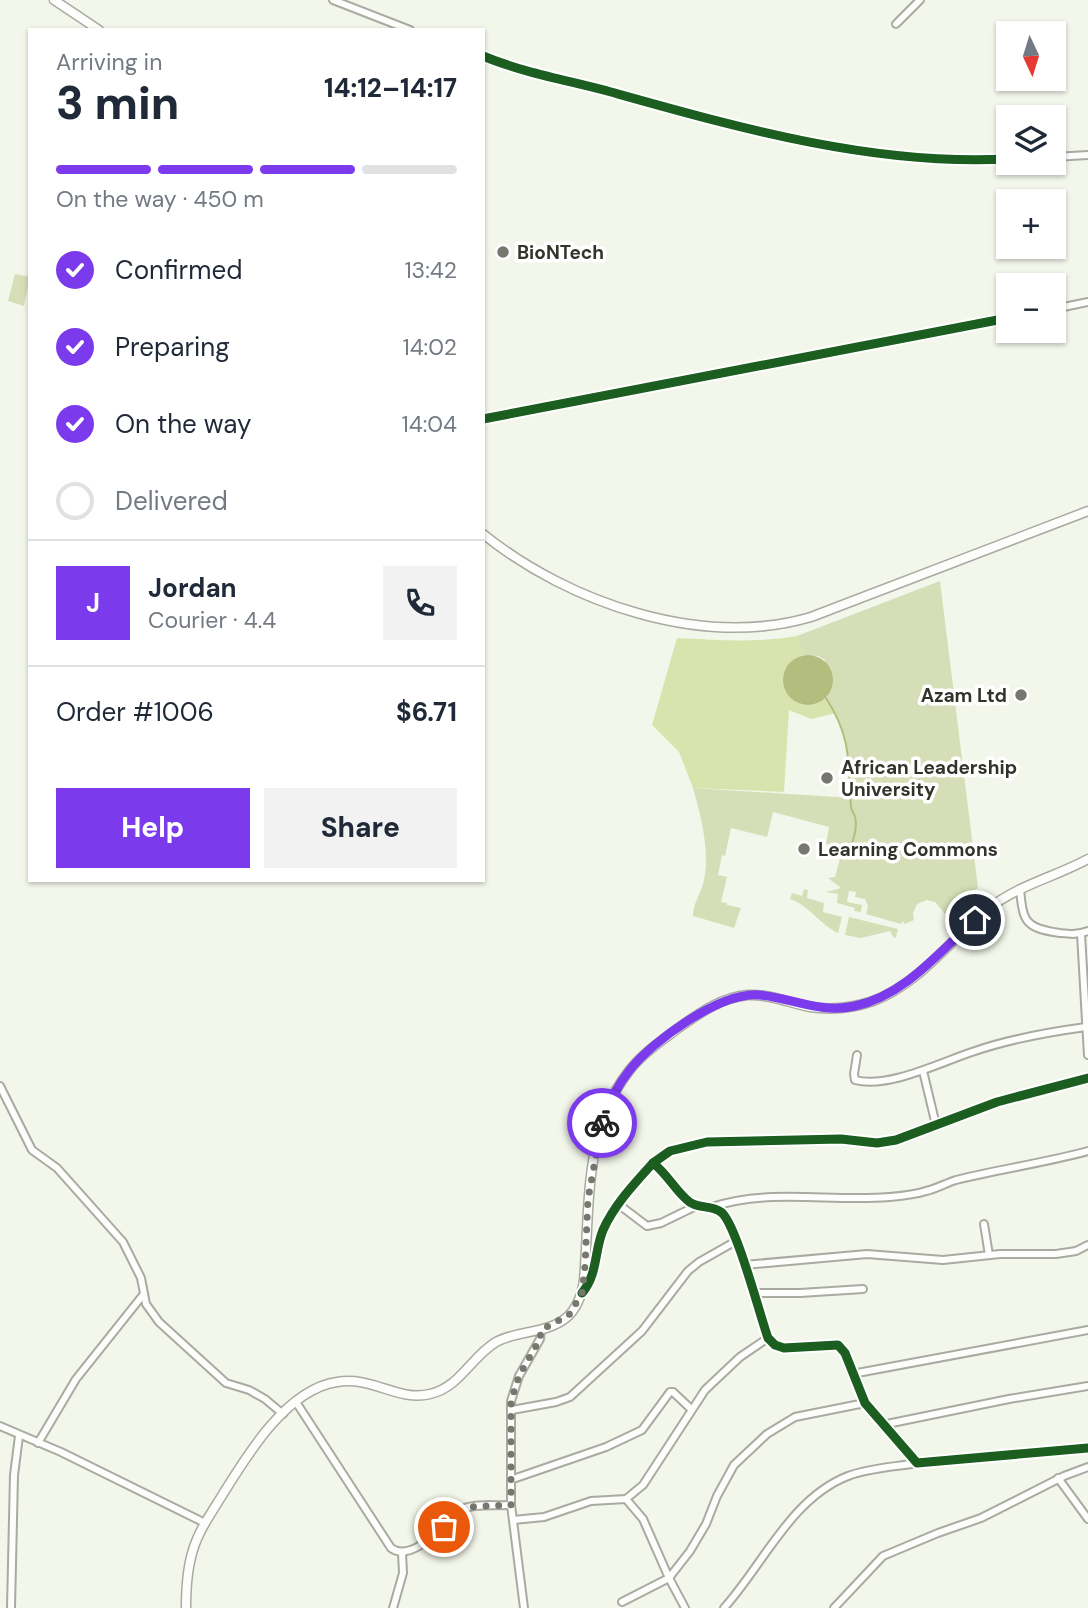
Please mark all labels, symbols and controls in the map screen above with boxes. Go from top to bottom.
north arrow [996,21,1066,91]
map controls [996,21,1066,343]
text: Arriving in [56,47,162,77]
text: 14:12–14:17 [324,71,457,105]
text: 3 min [56,73,179,133]
button: layers [996,105,1066,175]
text: On the way · 450 m [56,184,264,214]
button: + [996,189,1066,259]
place label: BioNTech [517,240,604,265]
marker: BioNTech [495,244,511,260]
icon: check [56,251,94,289]
text: Confirmed [115,253,242,287]
text: 13:42 [404,255,457,285]
button: − [996,273,1066,343]
icon: check [56,328,94,366]
text: Preparing [115,330,230,364]
text: 14:02 [402,332,457,362]
icon: check [56,405,94,443]
text: On the way [115,407,251,441]
text: 14:04 [402,409,457,439]
text: Delivered [115,484,228,518]
button: phone [383,566,457,640]
text: Jordan [148,571,237,605]
text: J [86,586,100,620]
text: Courier · 4.4 [148,605,276,635]
place label: Azam Ltd [921,683,1007,708]
marker: Azam Ltd [1013,687,1029,703]
text: Order #1006 [56,695,214,729]
text: $6.71 [396,695,457,729]
place label: African Leadership University [841,755,1017,802]
marker: African Leadership University [819,770,835,786]
button: Help [56,788,250,868]
button: Share [264,788,457,868]
place label: Learning Commons [818,837,998,862]
marker: Learning Commons [796,841,812,857]
pin [945,890,1005,950]
icon: home [956,901,994,939]
courier [567,1088,637,1158]
icon: bike [583,1104,621,1142]
pin [414,1497,474,1557]
icon: bag [425,1508,463,1546]

